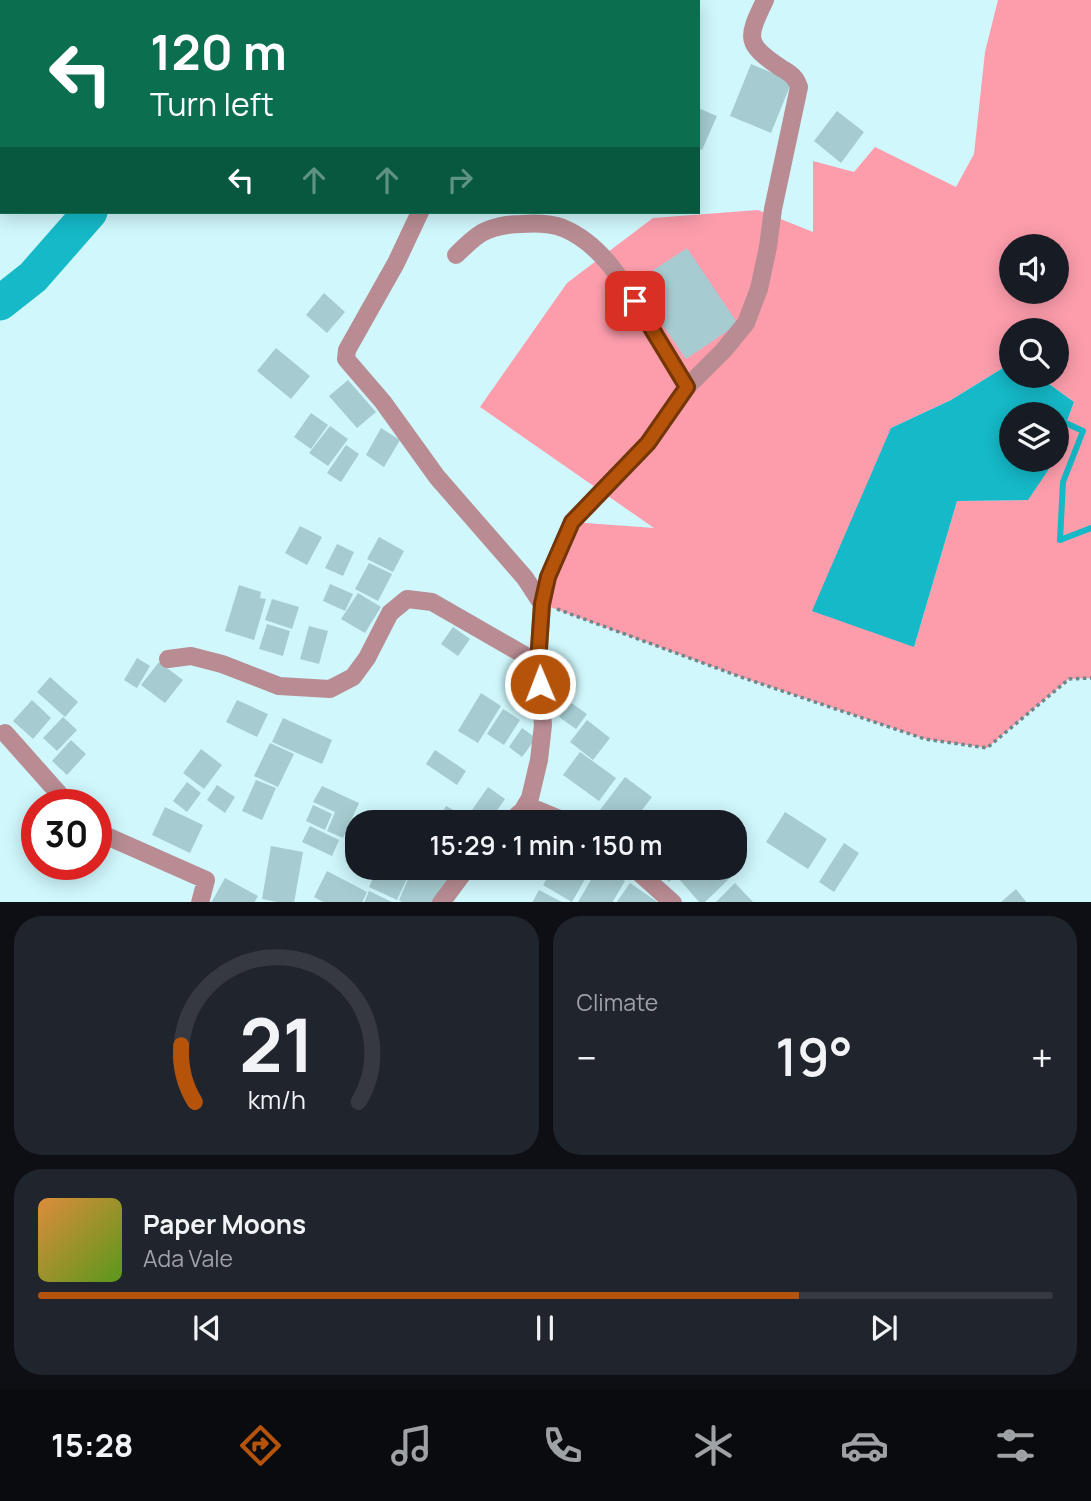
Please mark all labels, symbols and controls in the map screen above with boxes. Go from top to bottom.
text: 120 m [150,18,287,85]
icon: left [35,28,126,119]
text: Turn left [150,82,274,126]
icon: left [222,161,260,199]
icon: ahead [295,161,333,199]
icon: ahead [368,161,406,199]
icon: right [441,161,479,199]
map controls [999,234,1069,472]
button: sound [999,234,1069,304]
pin [605,271,665,331]
icon: arrive [616,282,654,320]
button: search [999,318,1069,388]
button: layers [999,402,1069,472]
position arrow [503,647,577,721]
speed limit sign: 30 [21,789,112,880]
text: 15:29 · 1 min · 150 m [429,827,663,863]
text: Climate [577,986,658,1018]
text: 21 [239,994,314,1094]
text: 19° [775,1021,853,1092]
text: − [577,1031,597,1083]
text: + [1031,1031,1053,1083]
text: km/h [247,1081,305,1116]
text: Paper Moons [143,1206,306,1242]
text: Ada Vale [143,1242,233,1274]
icon: previous [188,1309,226,1347]
icon: pause [526,1309,564,1347]
icon: next [865,1309,903,1347]
icon: directions [236,1421,285,1470]
icon: music [387,1421,436,1470]
icon: phone [538,1421,587,1470]
icon: climate [689,1421,738,1470]
icon: car [840,1421,889,1470]
icon: filters [991,1421,1040,1470]
text: 15:28 [51,1423,133,1467]

